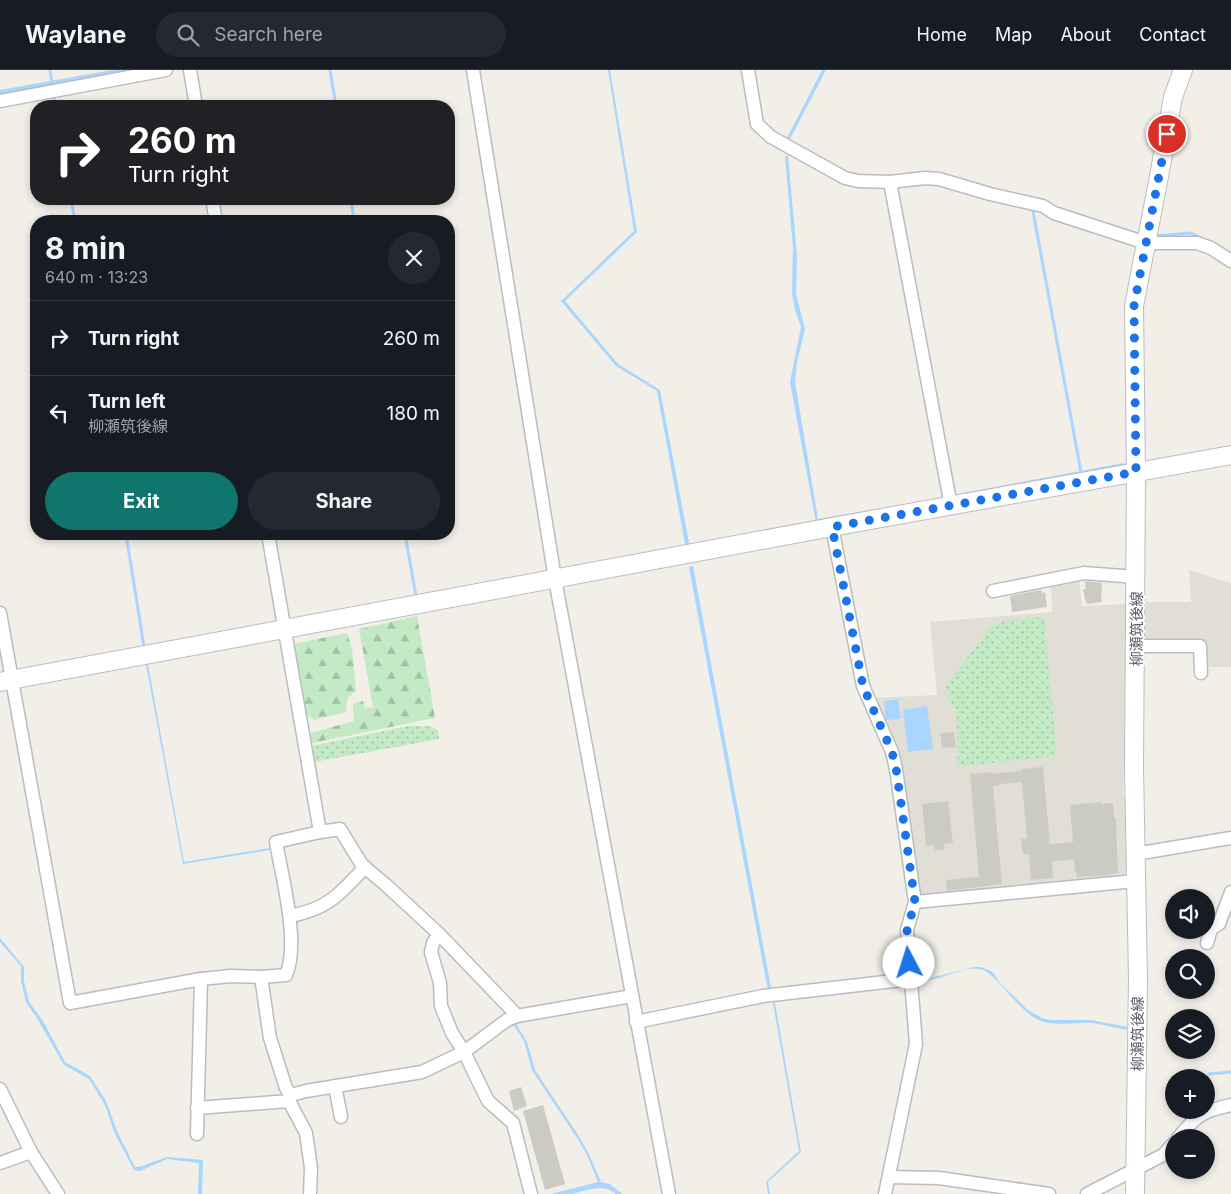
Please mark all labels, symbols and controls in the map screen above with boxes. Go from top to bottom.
search box [156,12,506,57]
text: Waylane [25,20,126,49]
icon: search [174,21,202,49]
text: Search here [214,23,323,46]
text: Home [917,24,967,45]
text: Map [995,24,1032,45]
text: About [1060,24,1111,45]
text: Contact [1139,24,1206,45]
pin [1146,113,1188,155]
text: 260 m [128,119,237,161]
icon: right [45,120,110,185]
icon: arrive [1153,120,1181,148]
text: Turn right [128,161,229,187]
text: 8 min [45,230,126,266]
button: close [388,232,440,284]
text: 640 m · 13:23 [45,267,148,287]
icon: right [45,324,73,352]
text: Turn right [88,327,179,350]
text: 260 m [383,327,440,350]
text: Turn left [88,390,166,413]
icon: left [45,399,73,427]
text: 180 m [387,402,440,425]
text: 柳瀬筑後線 [88,416,168,436]
button: Exit [45,472,238,530]
button: Share [248,472,440,530]
street label: 柳瀬筑後線 [1127,591,1146,667]
map controls [1165,889,1215,1179]
button: sound [1165,889,1215,939]
position arrow [882,936,934,988]
button: search [1165,949,1215,999]
street label: 柳瀬筑後線 [1128,996,1147,1072]
button: layers [1165,1009,1215,1059]
button: + [1165,1069,1215,1119]
button: − [1165,1129,1215,1179]

